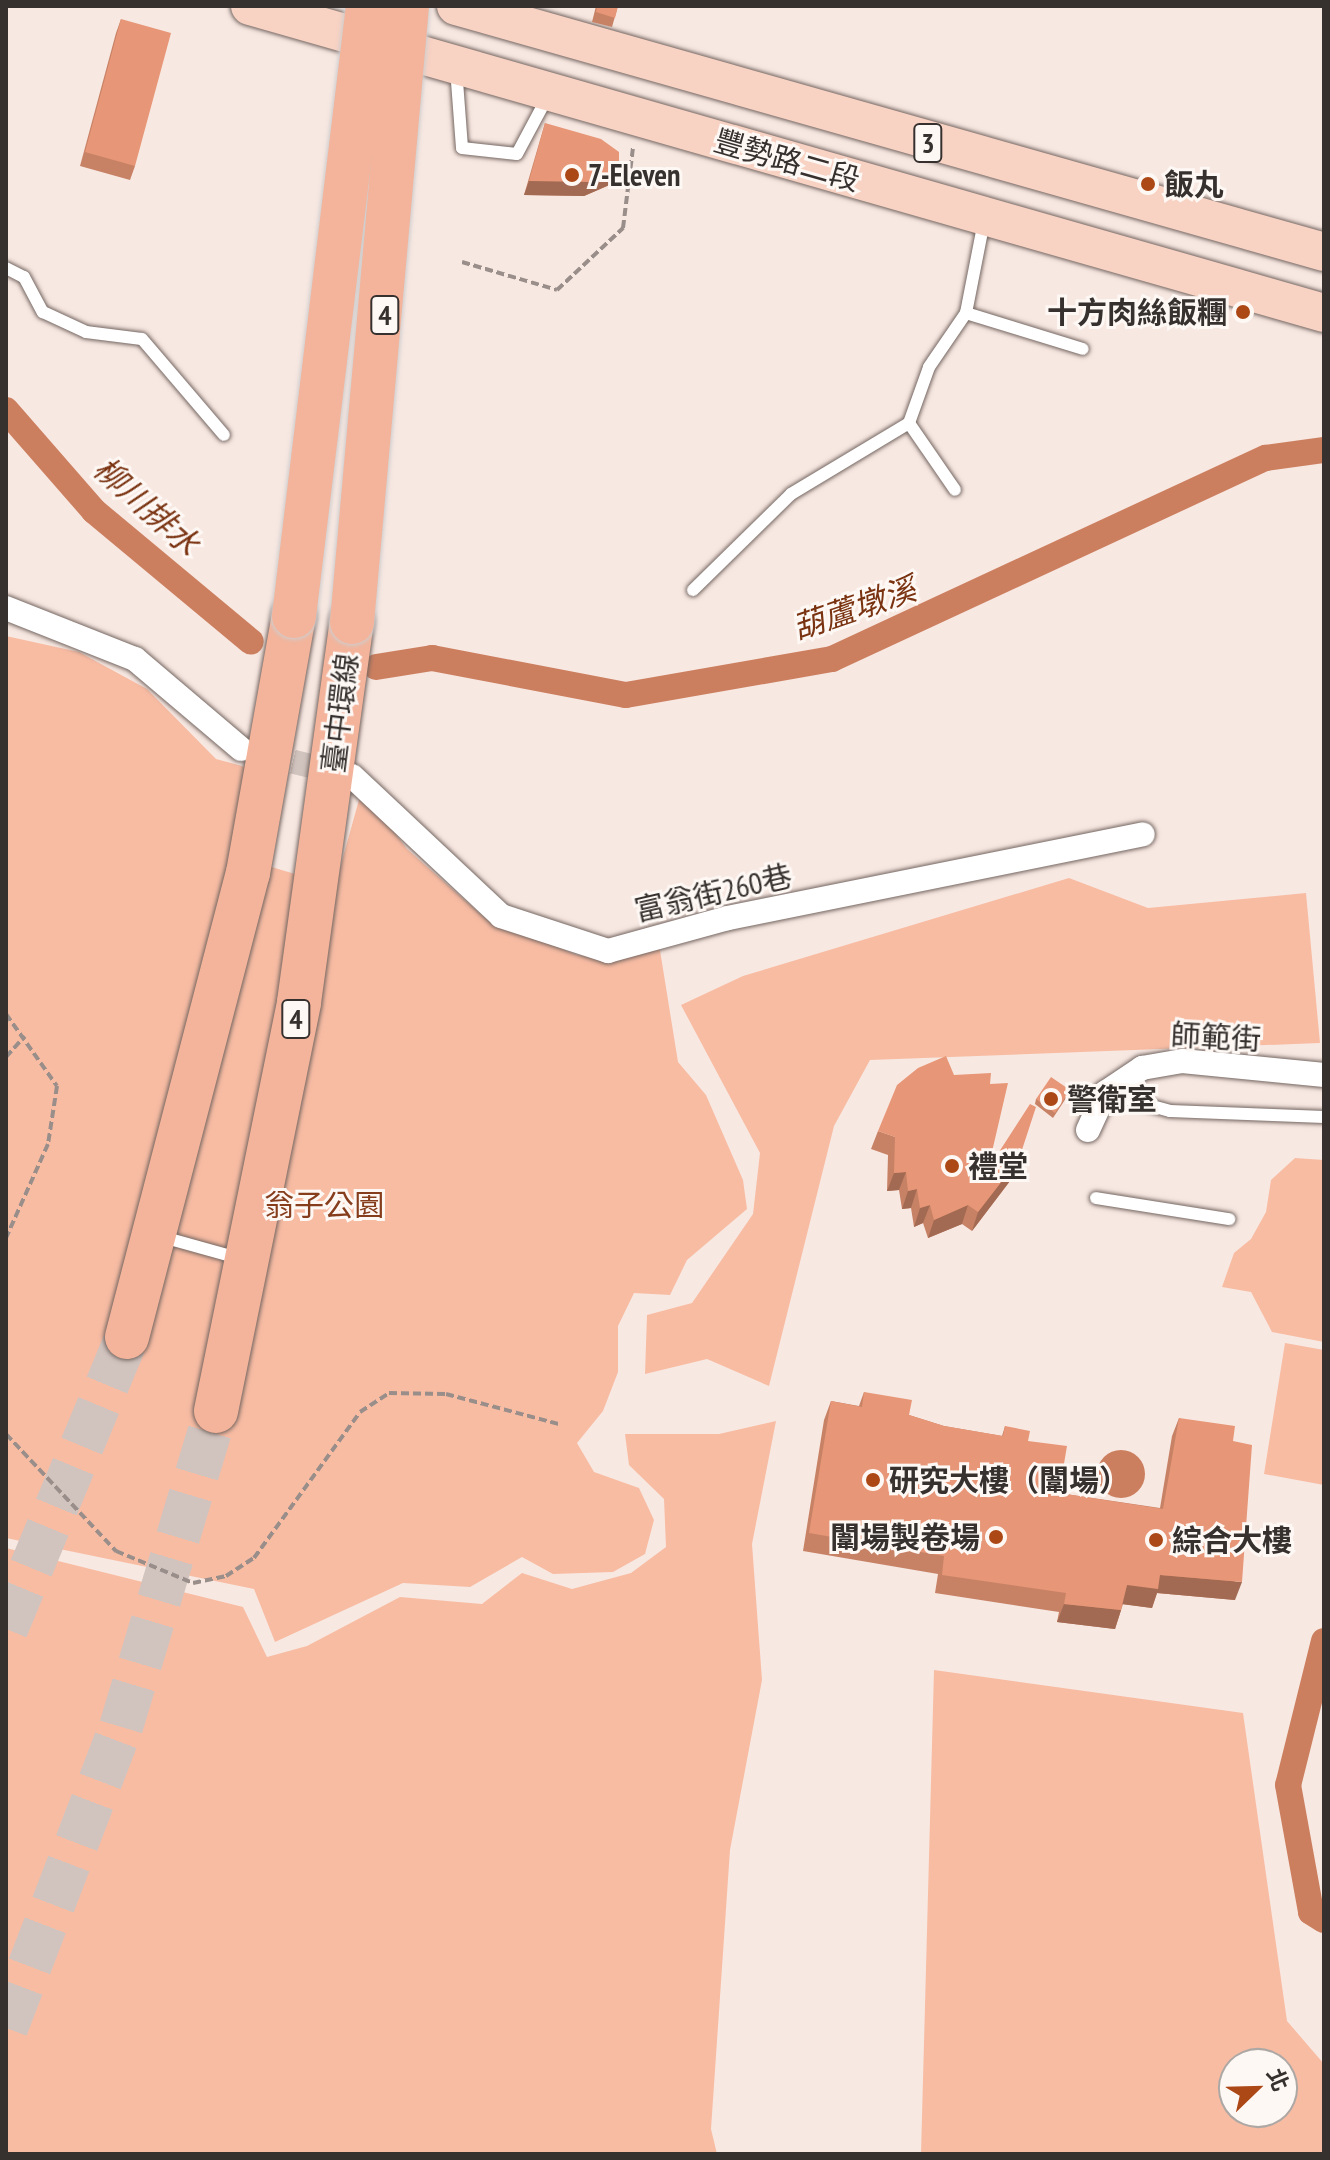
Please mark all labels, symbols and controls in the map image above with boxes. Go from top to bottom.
road number: 3 [912,119,944,167]
street label: 豐勢路二段 [710,122,864,198]
place label: 7-Eleven [588,157,681,193]
marker: 7-Eleven [563,166,581,184]
place label: 飯丸 [1164,166,1224,202]
marker: 飯丸 [1139,175,1157,193]
road number: 4 [369,291,401,339]
place label: 十方肉絲飯糰 [1047,294,1227,330]
marker: 十方肉絲飯糰 [1234,303,1252,321]
water label: 柳川排水 [87,449,207,563]
water label: 葫蘆墩溪 [787,569,921,647]
street label: 臺中環線 [315,651,365,775]
street label: 富翁街260巷 [631,857,795,929]
road number: 4 [280,995,312,1043]
street label: 師範街 [1170,1017,1262,1057]
place label: 警衛室 [1067,1081,1157,1117]
marker: 警衛室 [1042,1090,1060,1108]
place label: 禮堂 [968,1148,1028,1184]
marker: 禮堂 [943,1157,961,1175]
park label: 翁子公園 [264,1187,384,1223]
place label: 研究大樓（闈場） [889,1462,1129,1498]
marker: 研究大樓（闈場） [864,1471,882,1489]
place label: 闈場製卷場 [830,1519,980,1555]
place label: 綜合大樓 [1172,1522,1292,1558]
marker: 闈場製卷場 [987,1528,1005,1546]
marker: 綜合大樓 [1147,1531,1165,1549]
north arrow [1218,2048,1298,2128]
text: 北 [1261,2064,1295,2095]

